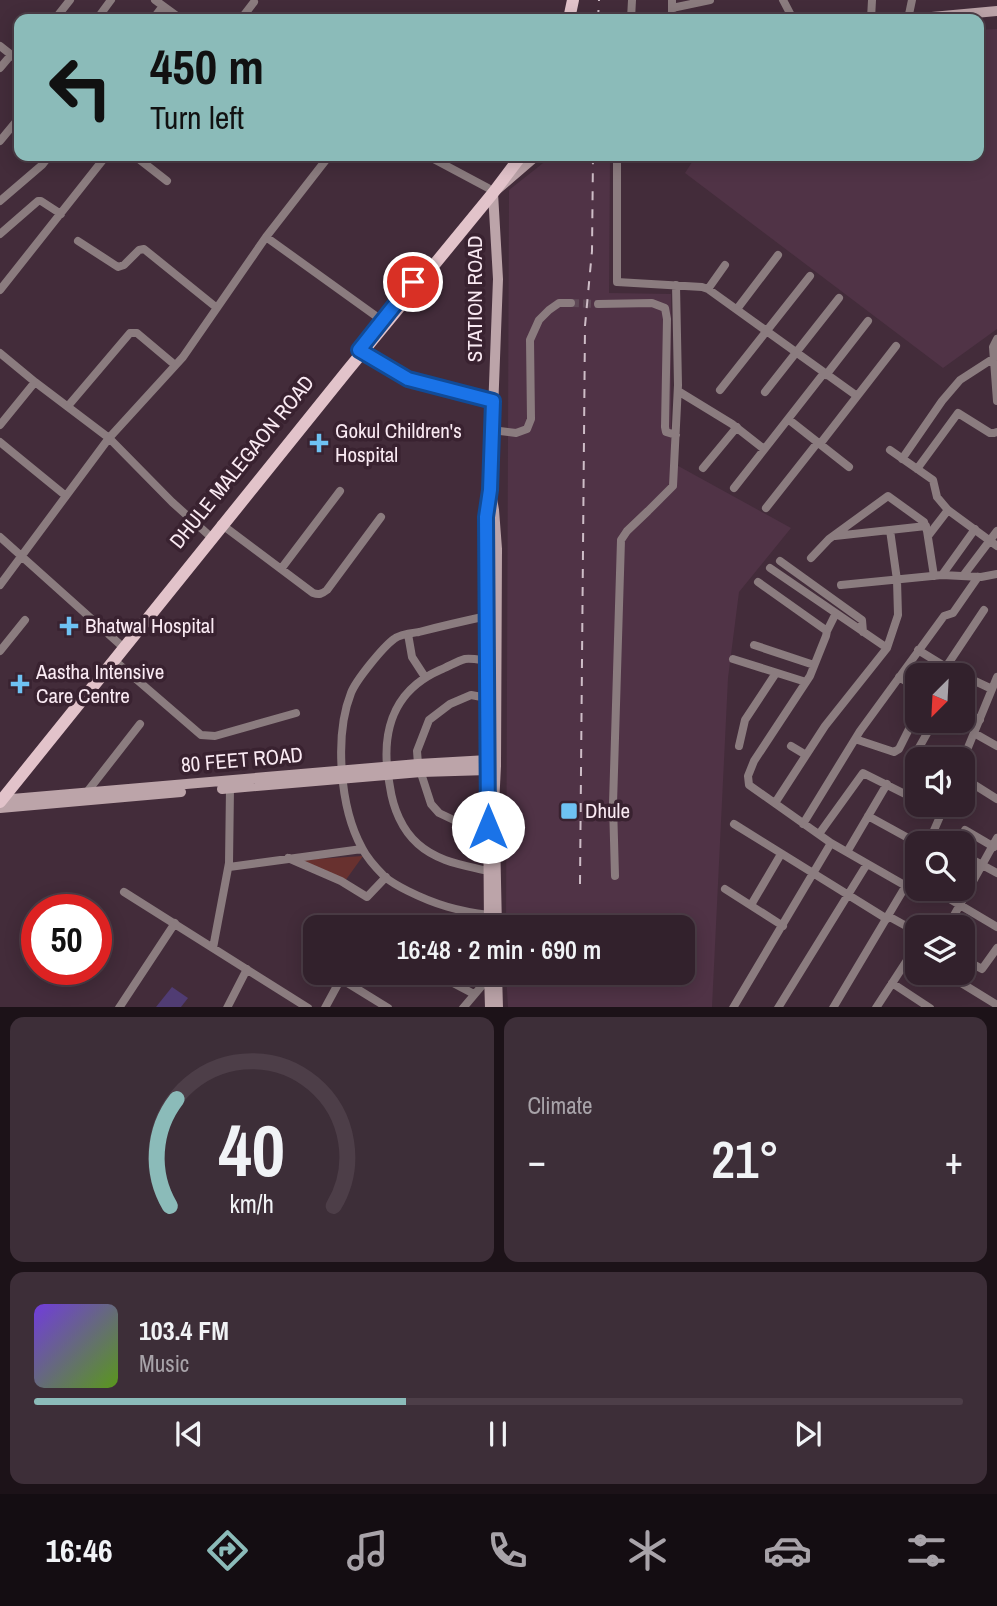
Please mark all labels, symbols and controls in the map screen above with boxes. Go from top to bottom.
text: 450 m [150,33,264,99]
icon: left [35,42,126,133]
text: Turn left [150,96,244,139]
street label: STATION ROAD [460,236,489,362]
pin [383,252,443,312]
icon: arrive [394,263,432,301]
street label: DHULE MALEGAON ROAD [163,369,321,554]
place label: Gokul Children's Hospital [335,416,462,469]
marker: Gokul Children's Hospital [309,433,329,453]
place label: Bhatwal Hospital [85,611,214,640]
marker: Bhatwal Hospital [59,616,79,636]
place label: Aastha Intensive Care Centre [35,657,164,710]
north arrow [905,663,975,733]
map controls [905,663,975,985]
marker: Aastha Intensive Care Centre [10,674,30,694]
street label: 80 FEET ROAD [180,740,304,779]
button: sound [905,747,975,817]
position arrow [451,790,525,864]
place label: Dhule [585,796,630,825]
marker: Dhule [559,801,579,821]
button: search [905,831,975,901]
speed limit sign: 50 [21,894,112,985]
button: layers [905,915,975,985]
text: 16:48 · 2 min · 690 m [397,932,601,967]
text: Climate [528,1090,592,1121]
text: 40 [219,1101,285,1199]
text: 21° [711,1124,779,1194]
text: − [528,1135,546,1186]
text: + [945,1135,963,1186]
text: km/h [230,1186,274,1220]
text: 103.4 FM [139,1313,229,1348]
text: Music [139,1348,189,1379]
icon: previous [170,1415,208,1453]
icon: pause [479,1415,517,1453]
icon: next [789,1415,827,1453]
icon: directions [203,1526,252,1575]
icon: music [343,1526,392,1575]
icon: phone [483,1526,532,1575]
icon: climate [623,1526,672,1575]
icon: car [763,1526,812,1575]
icon: filters [902,1526,951,1575]
text: 16:46 [45,1529,113,1572]

